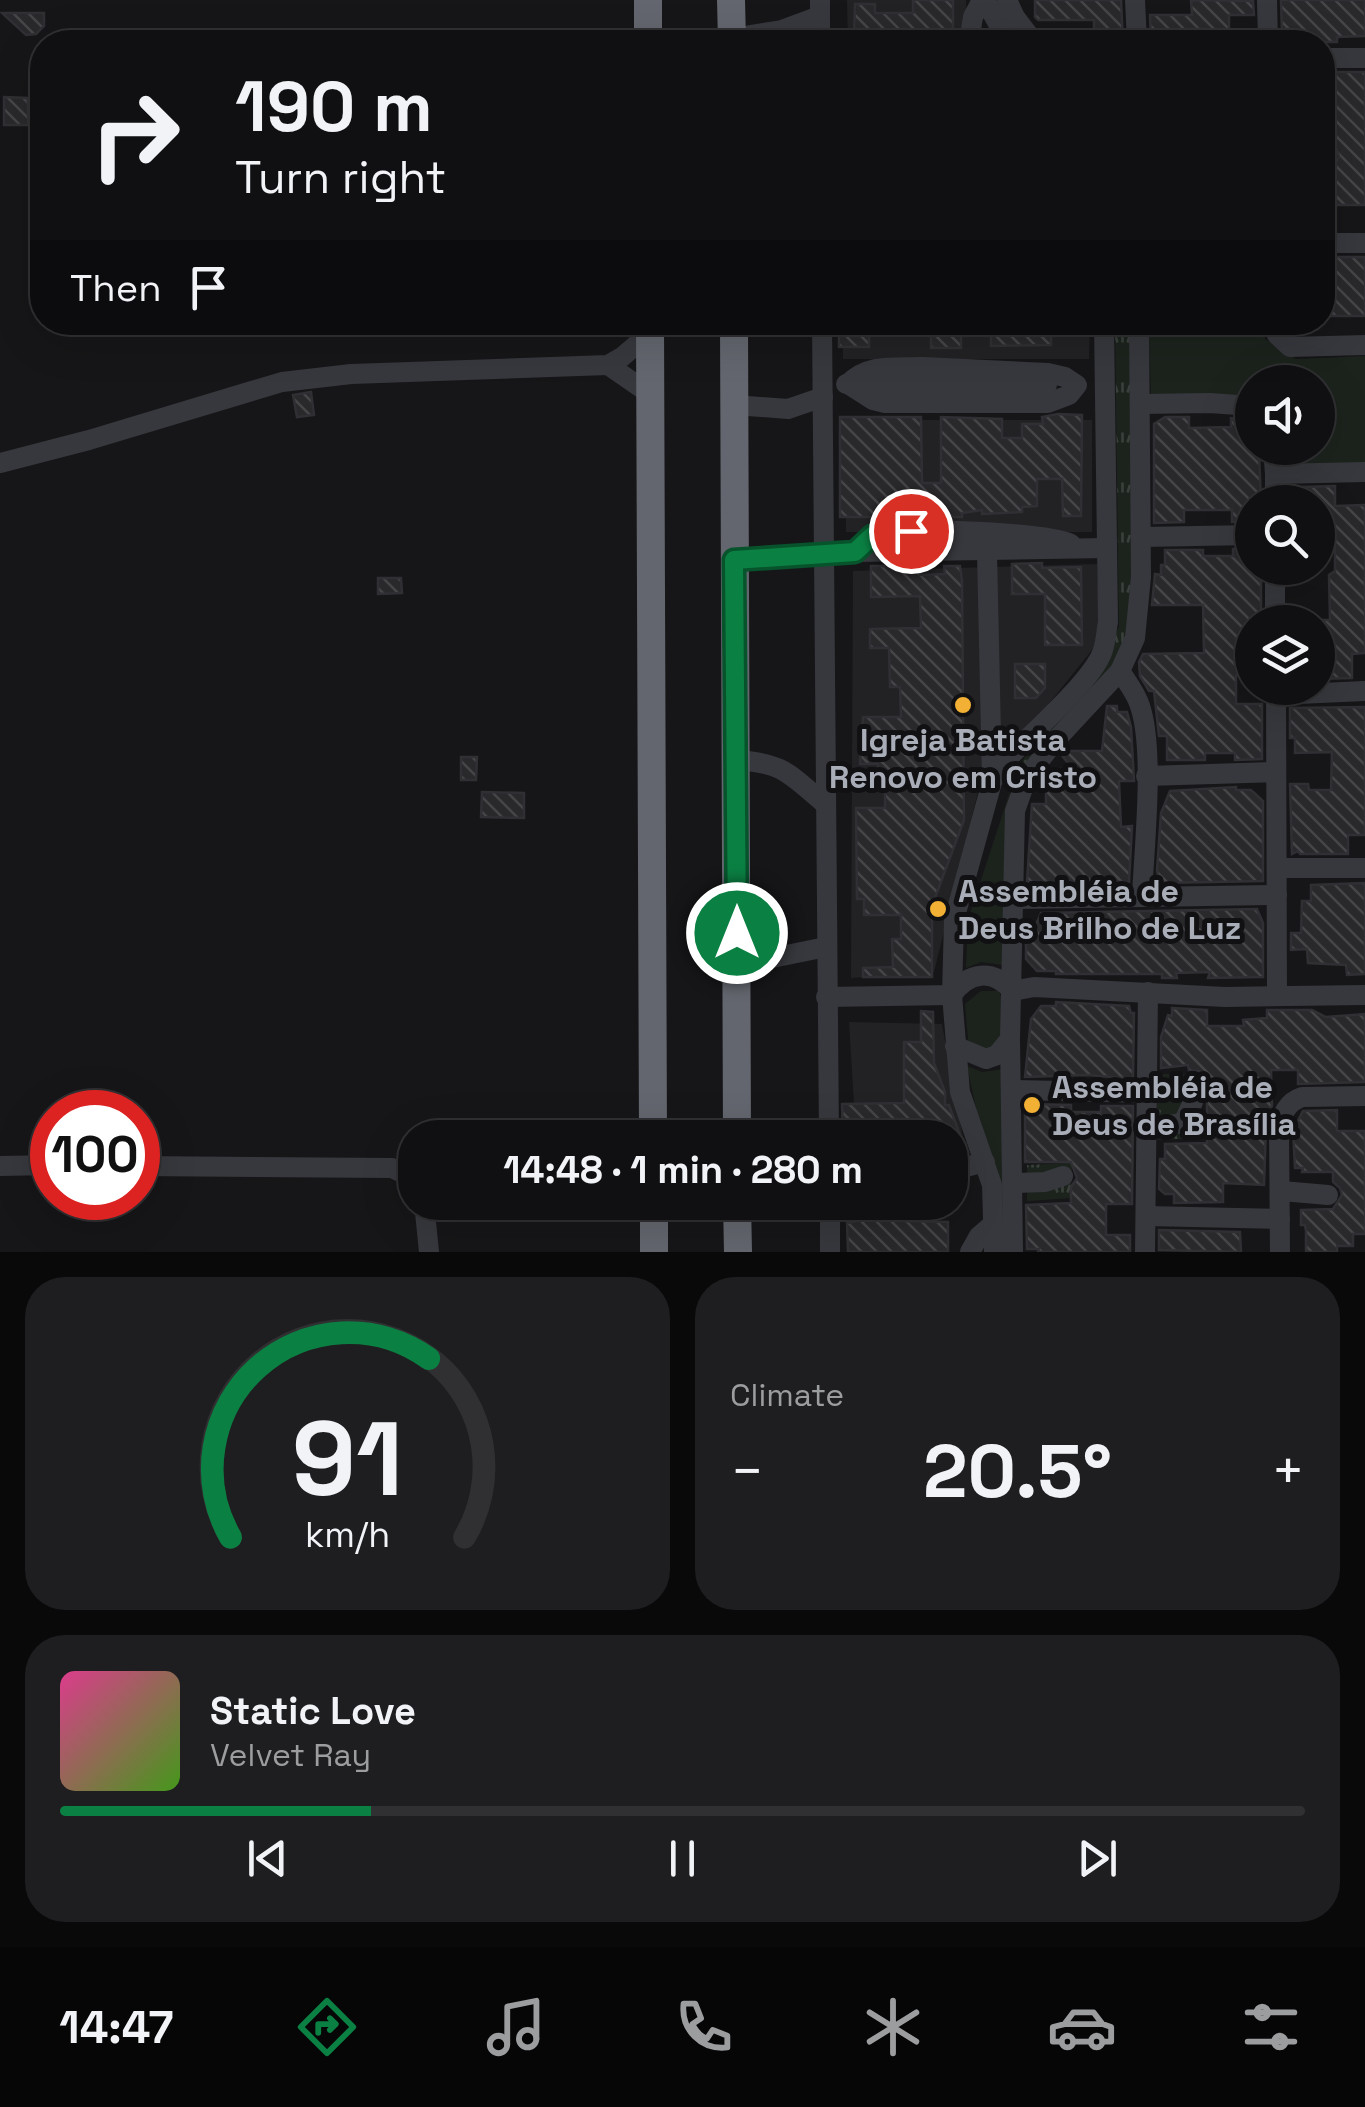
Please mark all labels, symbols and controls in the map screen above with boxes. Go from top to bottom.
text: 190 m [235,62,433,151]
icon: right [70,70,200,200]
text: Turn right [235,149,446,206]
icon: arrive [181,260,236,315]
text: Then [70,264,161,312]
map controls [1235,365,1335,705]
button: sound [1235,365,1335,465]
button: search [1235,485,1335,585]
pin [869,489,954,574]
icon: arrive [884,504,939,559]
button: layers [1235,605,1335,705]
marker: Igreja Batista Renovo em Cristo [952,694,974,716]
place label: Igreja Batista Renovo em Cristo [829,720,1097,797]
place label: Assembléia de Deus Brilho de Luz [958,871,1241,948]
position arrow [685,881,789,985]
marker: Assembléia de Deus Brilho de Luz [927,898,949,920]
place label: Assembléia de Deus de Brasília [1052,1067,1296,1144]
speed limit sign: 100 [30,1090,160,1220]
marker: Assembléia de Deus de Brasília [1021,1094,1043,1116]
text: 14:48 · 1 min · 280 m [503,1146,863,1194]
text: Climate [730,1375,844,1415]
text: 91 [292,1393,403,1525]
text: 20.5° [923,1423,1112,1519]
text: − [730,1436,764,1506]
text: + [1271,1436,1305,1506]
text: km/h [305,1512,390,1557]
text: Static Love [210,1687,416,1735]
text: Velvet Ray [210,1735,371,1775]
icon: previous [240,1831,295,1886]
icon: pause [655,1831,710,1886]
icon: next [1070,1831,1125,1886]
icon: directions [292,1992,362,2062]
icon: music [481,1992,551,2062]
icon: phone [669,1992,739,2062]
icon: climate [858,1992,928,2062]
icon: car [1047,1992,1117,2062]
icon: filters [1236,1992,1306,2062]
text: 14:47 [59,1999,173,2056]

